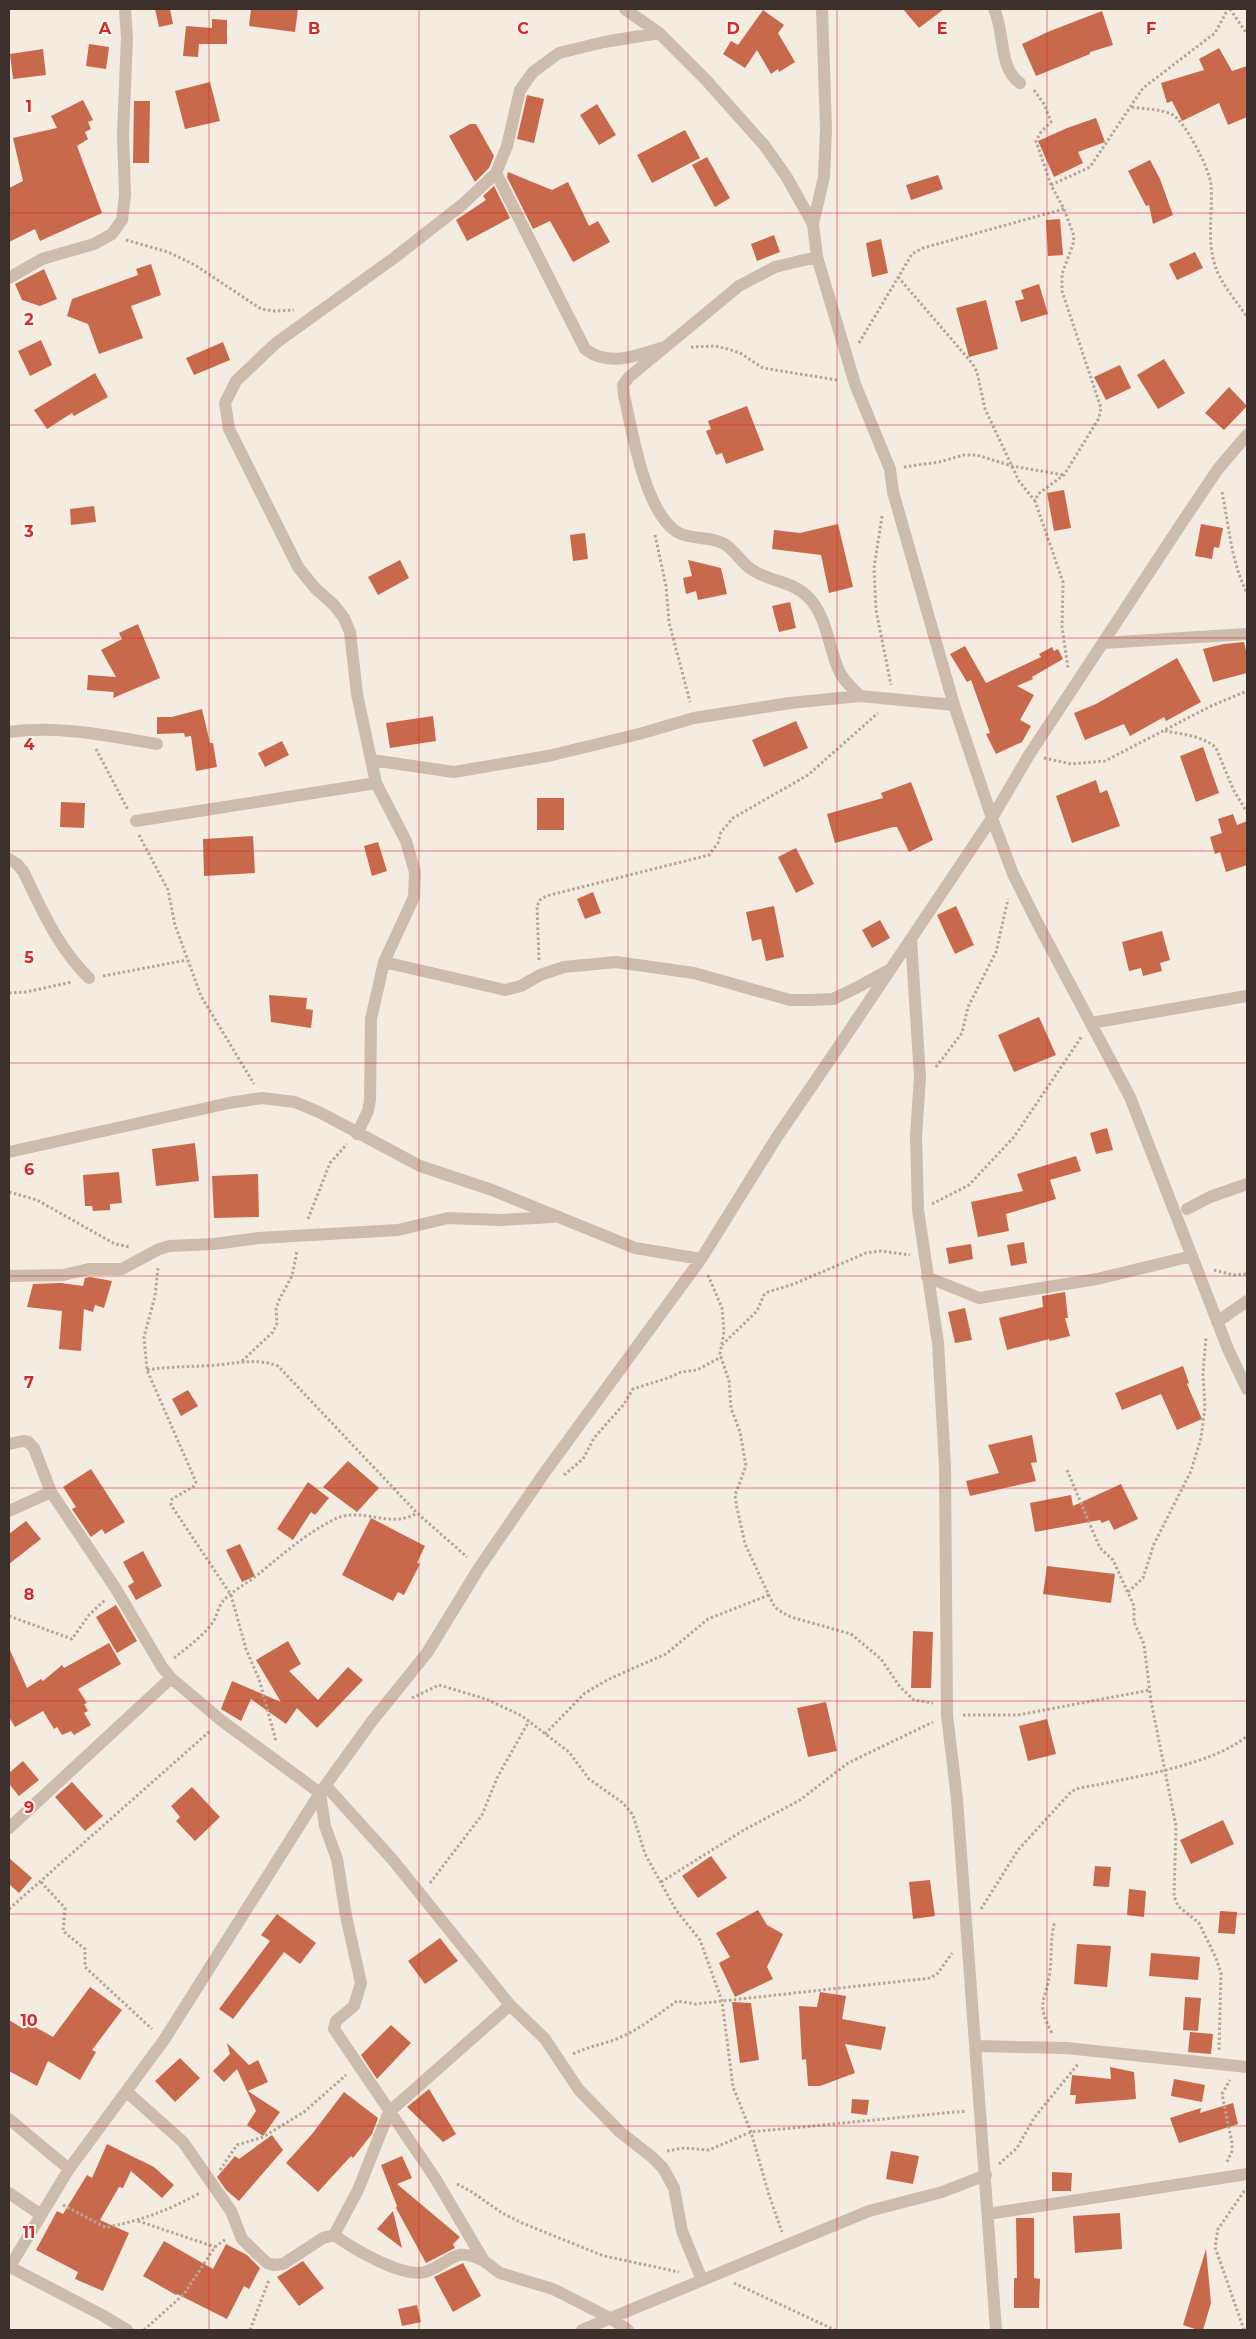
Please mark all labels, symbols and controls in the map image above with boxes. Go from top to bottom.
text: A [98,19,112,38]
text: B [308,19,320,38]
text: C [517,19,529,38]
text: D [726,19,740,38]
text: E [937,19,947,38]
text: F [1146,19,1156,38]
text: 1 [26,97,32,116]
text: 2 [24,310,34,329]
text: 3 [23,522,34,541]
text: 4 [23,735,35,754]
text: 5 [24,948,34,967]
text: 6 [24,1160,34,1179]
text: 7 [24,1373,34,1392]
text: 8 [24,1585,34,1604]
text: 9 [24,1798,34,1817]
text: 10 [20,2011,38,2030]
text: 11 [23,2223,35,2242]

